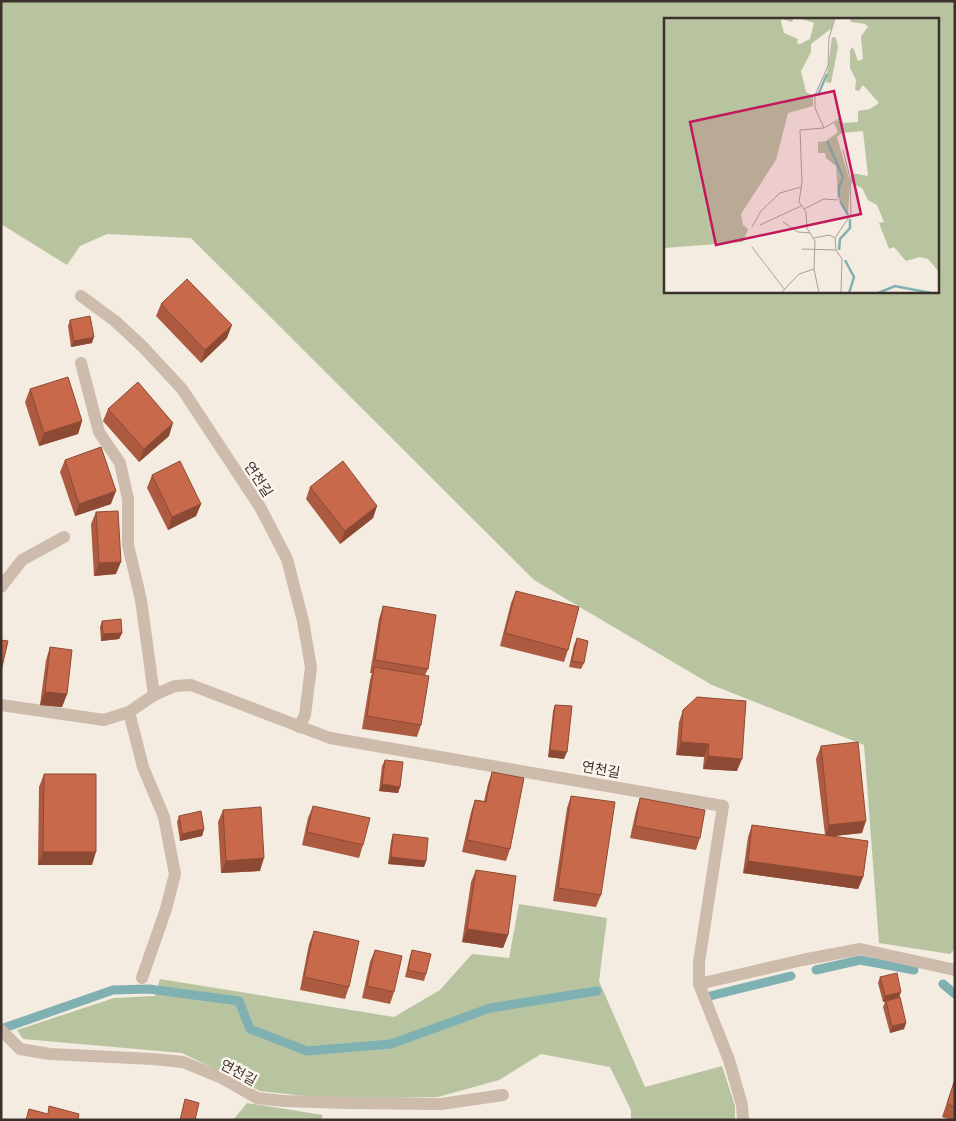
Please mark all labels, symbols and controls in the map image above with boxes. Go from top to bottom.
inset map [664,18,938,292]
street label: 연천길 [241,458,277,500]
street label: 연천길 [580,757,622,781]
street label: 연천길 [218,1055,260,1089]

